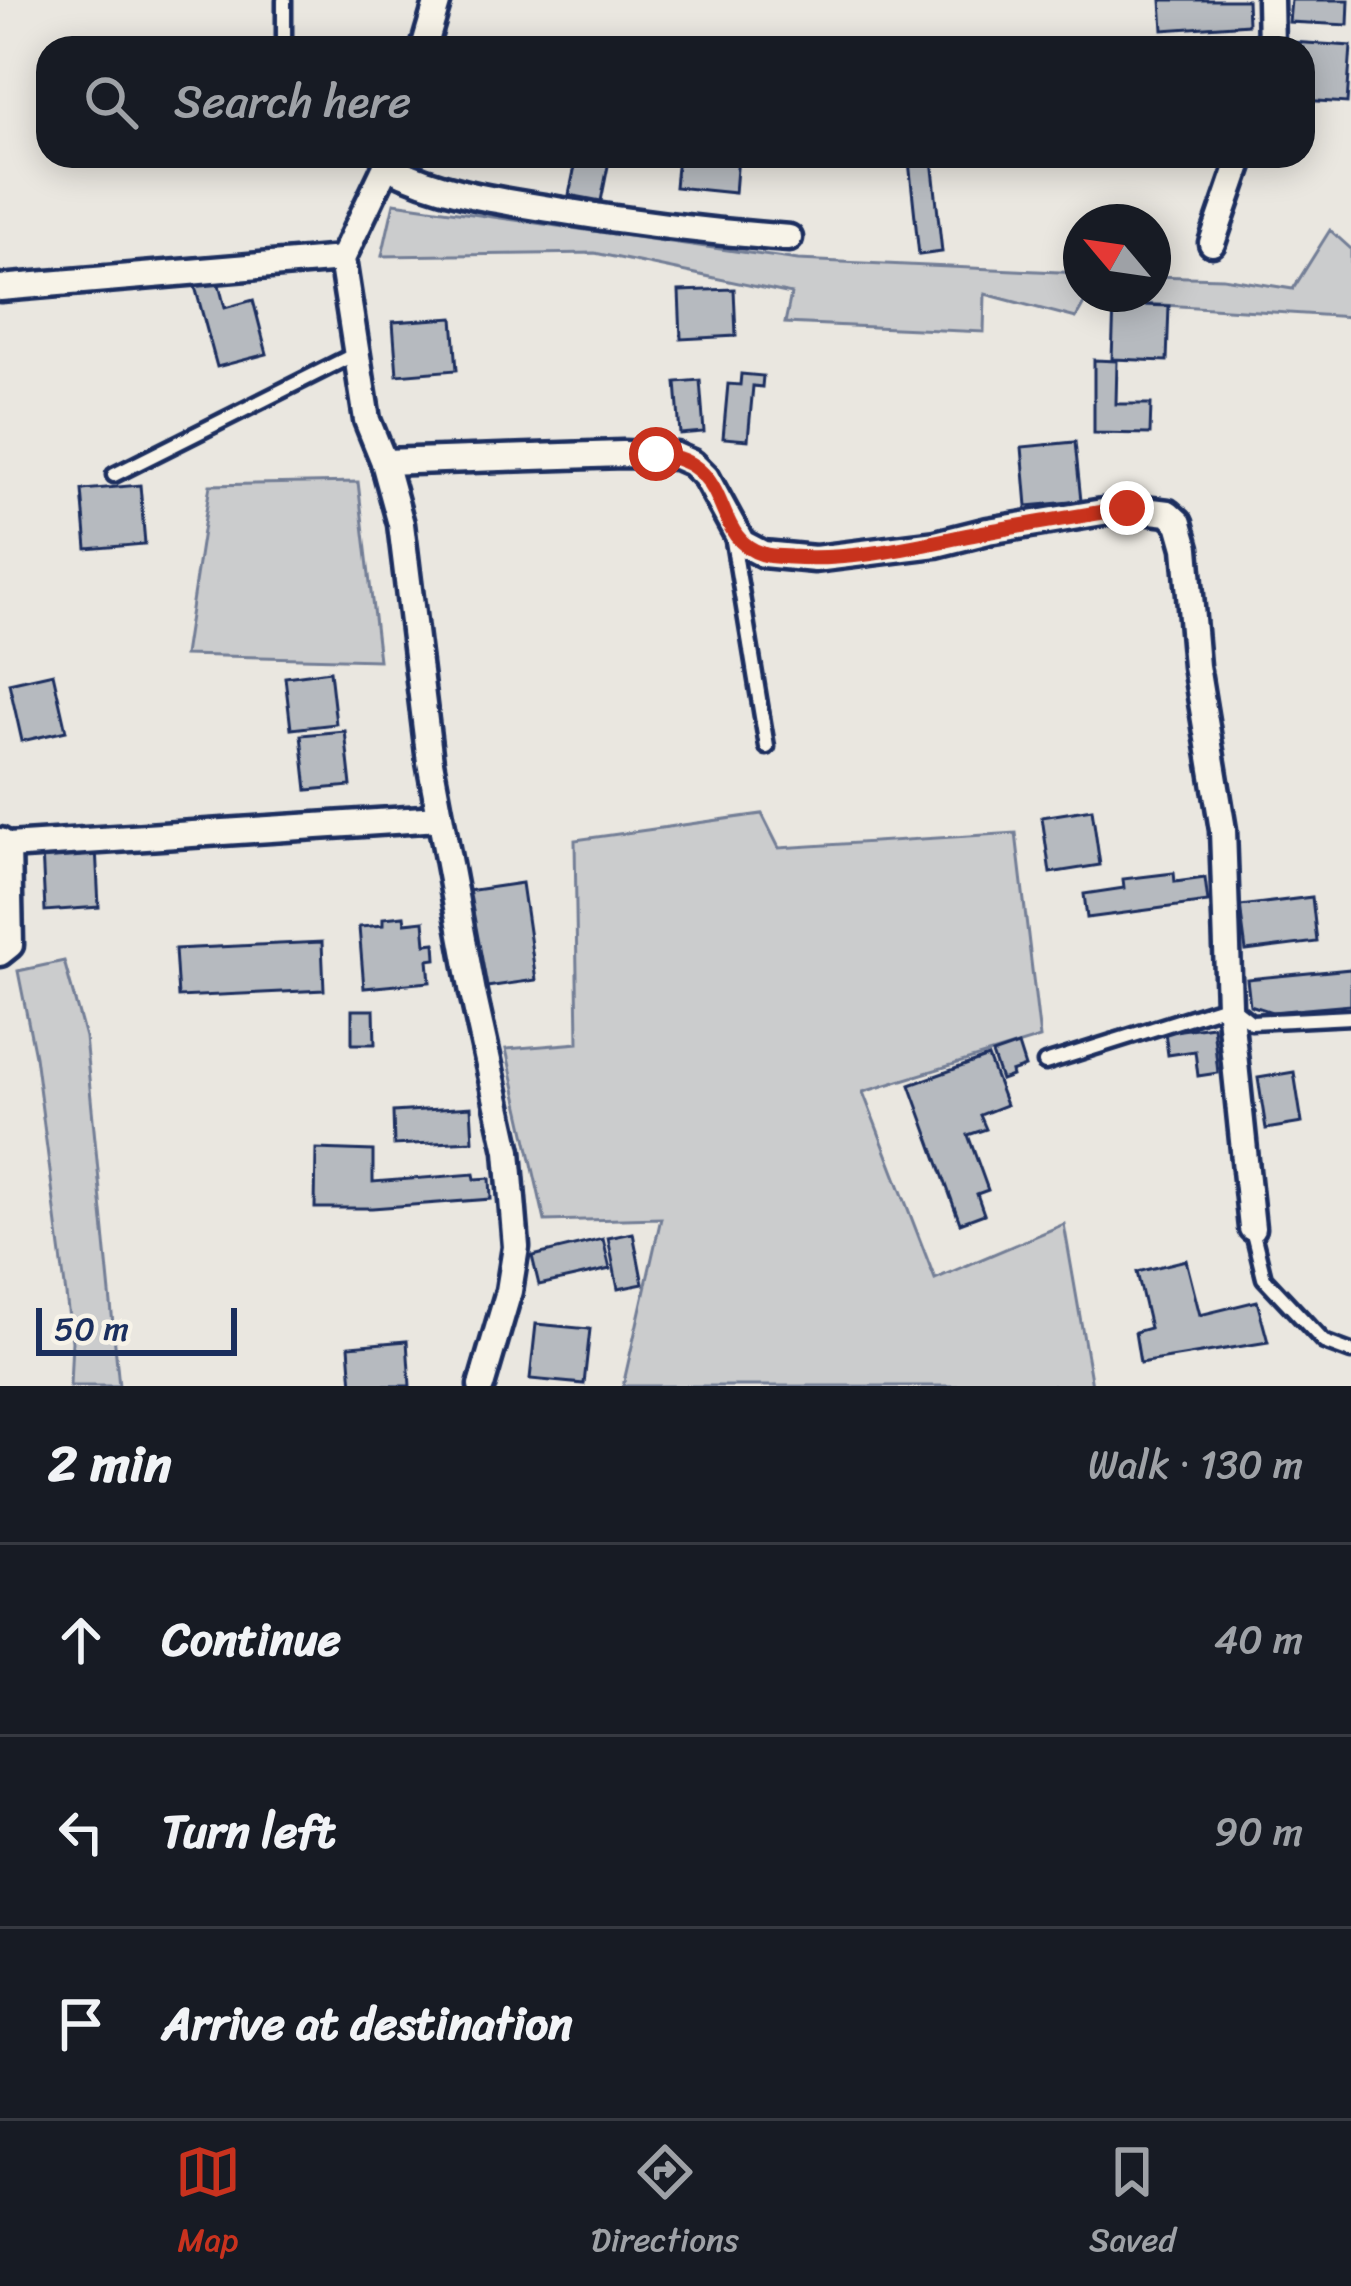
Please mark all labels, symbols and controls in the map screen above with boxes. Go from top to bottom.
search box [36,36,1315,168]
text: Search here [174,62,411,142]
icon: search [78,69,144,135]
north arrow [1063,204,1171,312]
route start [629,427,683,481]
route end [1100,481,1154,535]
text: 50 m [54,1300,129,1358]
scale bar [36,1302,237,1355]
text: 2 min [48,1419,171,1509]
text: Walk · 130 m [1088,1430,1303,1499]
text: Continue [162,1600,341,1680]
text: 40 m [1214,1605,1303,1674]
icon: ahead [48,1607,114,1673]
text: Turn left [162,1792,335,1872]
text: 90 m [1214,1797,1303,1866]
icon: left [48,1799,114,1865]
text: Arrive at destination [162,1984,572,2064]
icon: arrive [48,1991,114,2057]
tab: Map [175,2139,241,2269]
tab: Directions [591,2139,739,2269]
tab: Saved [1089,2139,1176,2269]

